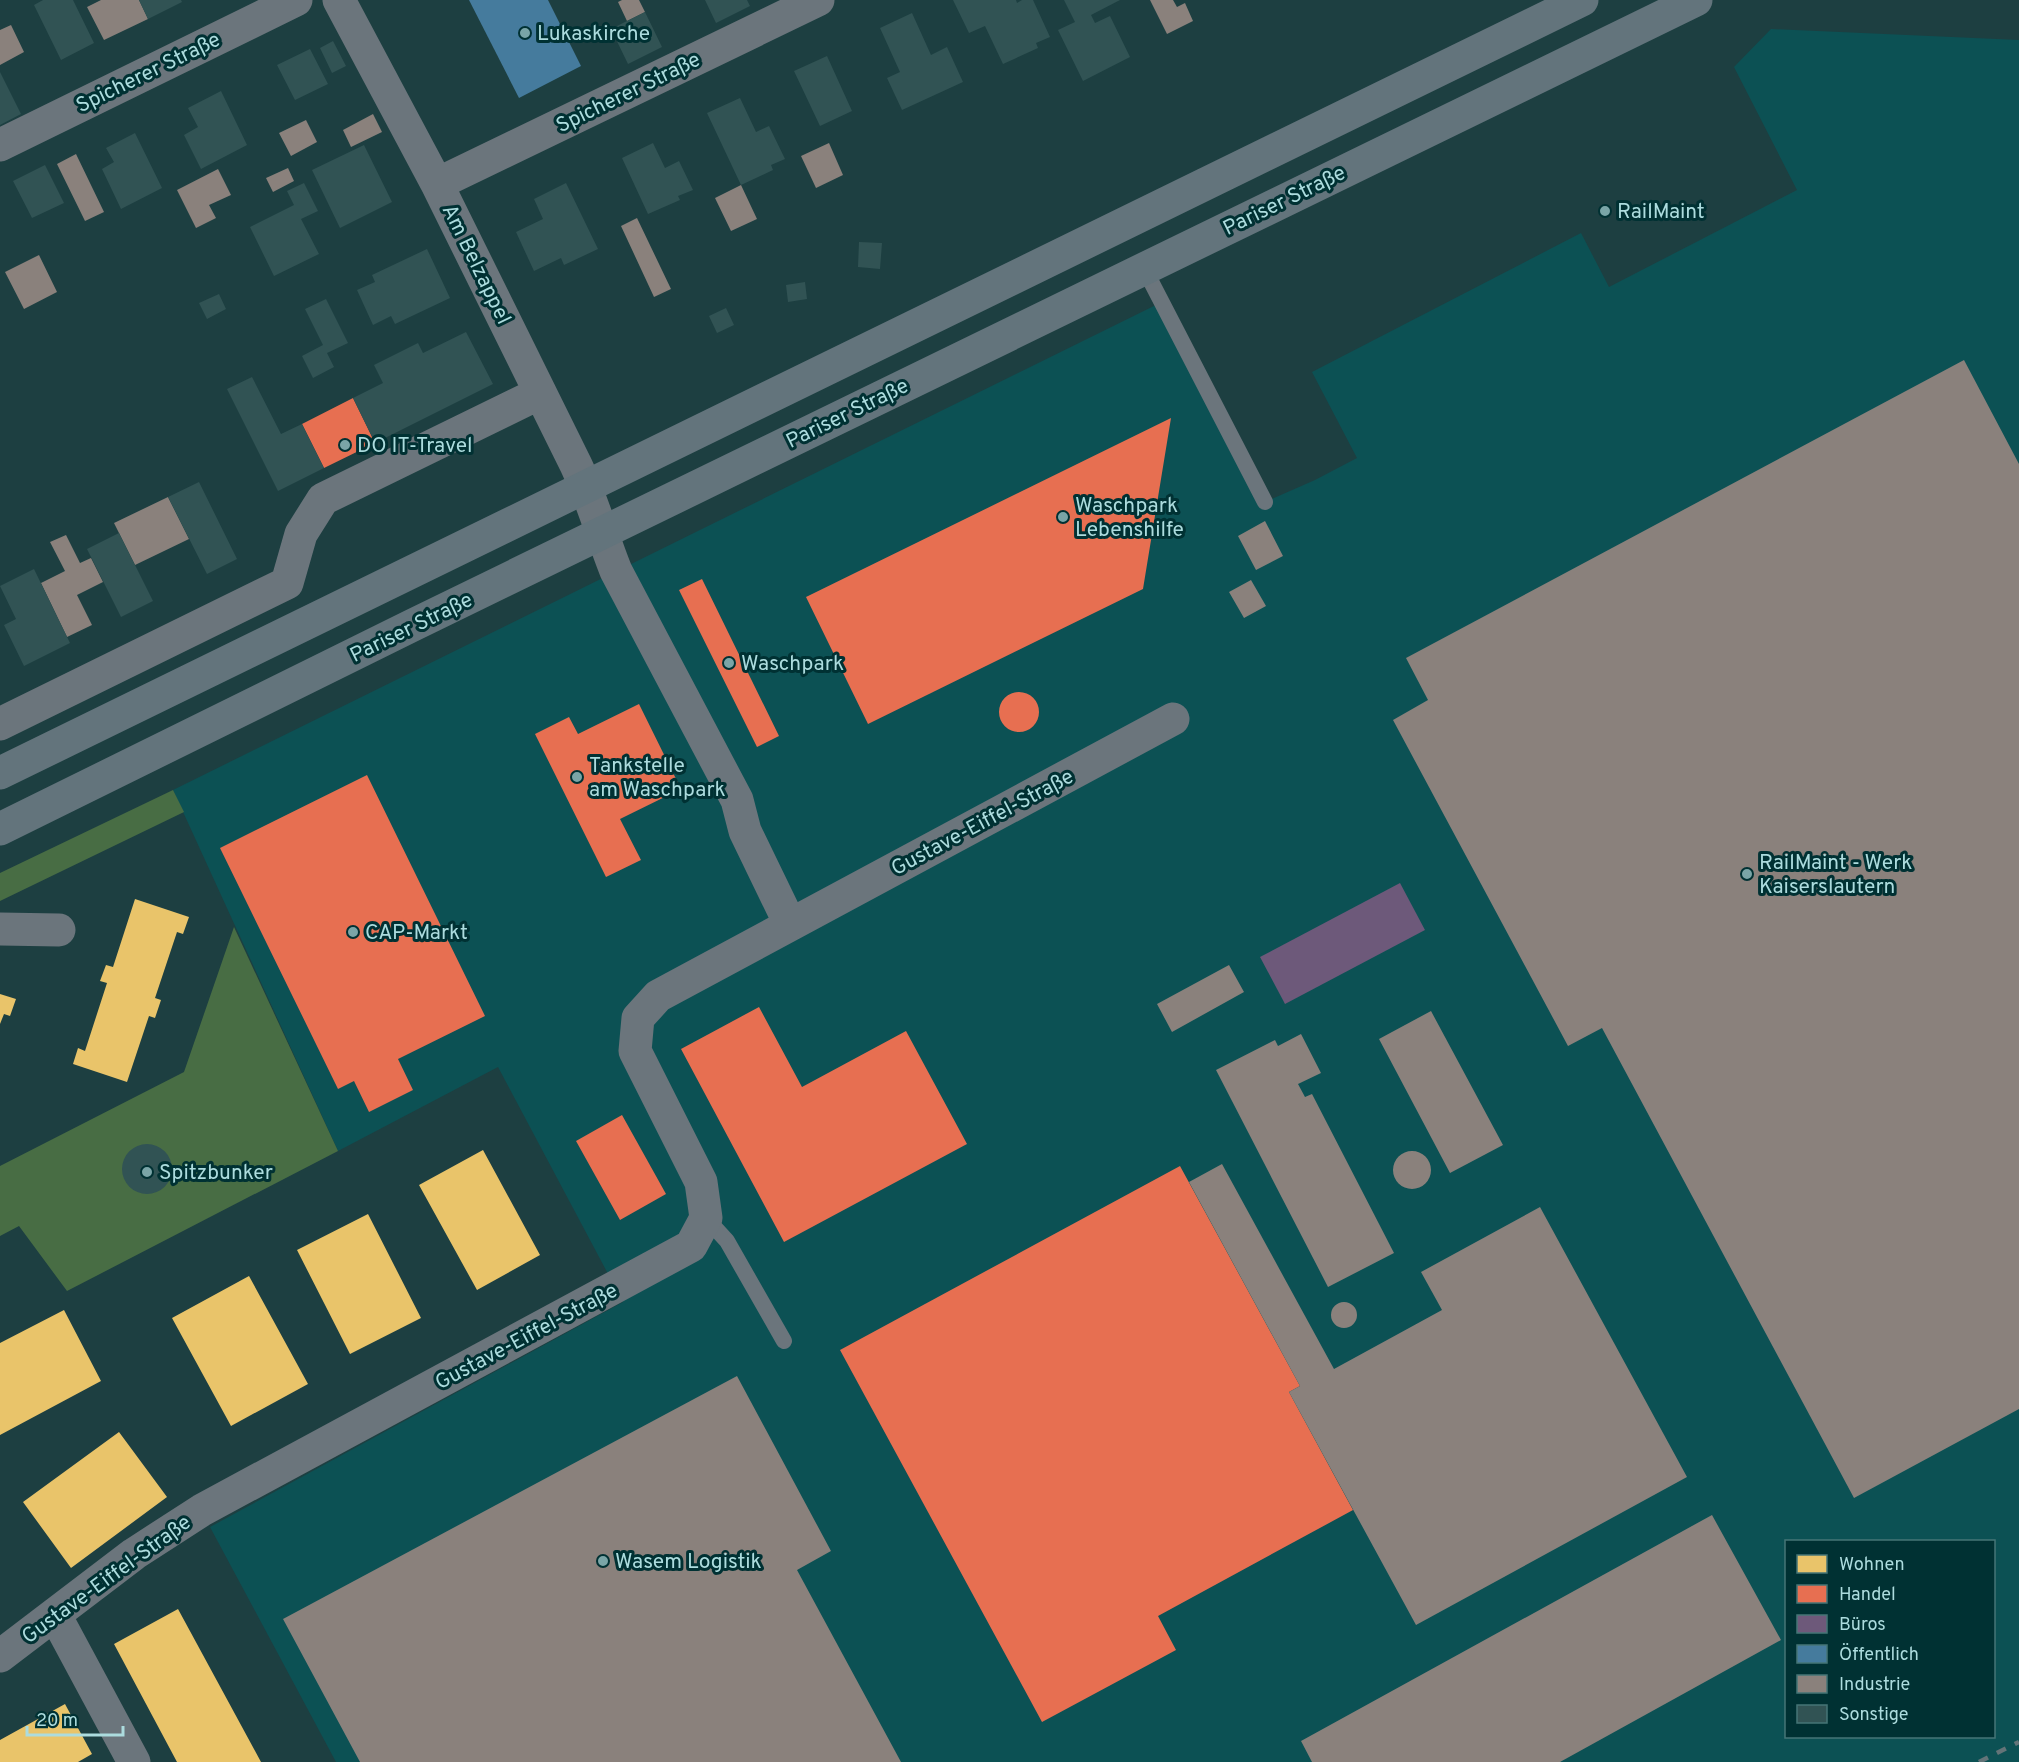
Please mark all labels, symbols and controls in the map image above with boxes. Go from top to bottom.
place label: Lukaskirche [537,21,650,48]
marker: Lukaskirche [518,26,532,40]
street label: Spicherer Straße [72,27,225,120]
street label: Spicherer Straße [552,47,705,140]
street label: Pariser Straße [1219,160,1350,243]
place label: RailMaint [1617,199,1705,226]
street label: Am Belzappel [435,200,516,329]
marker: RailMaint [1598,204,1612,218]
street label: Pariser Straße [782,373,913,456]
place label: DO IT-Travel [357,433,473,460]
marker: DO IT-Travel [338,438,352,452]
place label: Waschpark Lebenshilfe [1075,493,1184,544]
marker: Waschpark Lebenshilfe [1056,510,1070,524]
street label: Pariser Straße [346,587,477,670]
place label: Waschpark [741,651,844,678]
marker: Waschpark [722,656,736,670]
place label: Tankstelle am Waschpark [589,753,726,804]
street label: Gustave-Eiffel-Straße [887,764,1079,883]
marker: Tankstelle am Waschpark [570,770,584,784]
place label: RailMaint - Werk Kaiserslautern [1759,850,1913,901]
marker: RailMaint - Werk Kaiserslautern [1740,867,1754,881]
place label: CAP-Markt [365,920,468,947]
marker: CAP-Markt [346,925,360,939]
place label: Spitzbunker [159,1160,273,1187]
marker: Spitzbunker [140,1165,154,1179]
street label: Gustave-Eiffel-Straße [431,1278,623,1397]
street label: Gustave-Eiffel-Straße [17,1510,197,1651]
legend [1785,1540,1995,1738]
place label: Wasem Logistik [615,1549,762,1576]
marker: Wasem Logistik [596,1554,610,1568]
text: Wohnen [1839,1554,1905,1577]
text: Handel [1839,1584,1896,1607]
text: Büros [1839,1614,1886,1637]
text: Öffentlich [1839,1642,1919,1667]
text: Industrie [1839,1674,1910,1697]
scale bar [27,1699,123,1737]
text: Sonstige [1839,1704,1909,1727]
text: 20 m [36,1710,78,1733]

